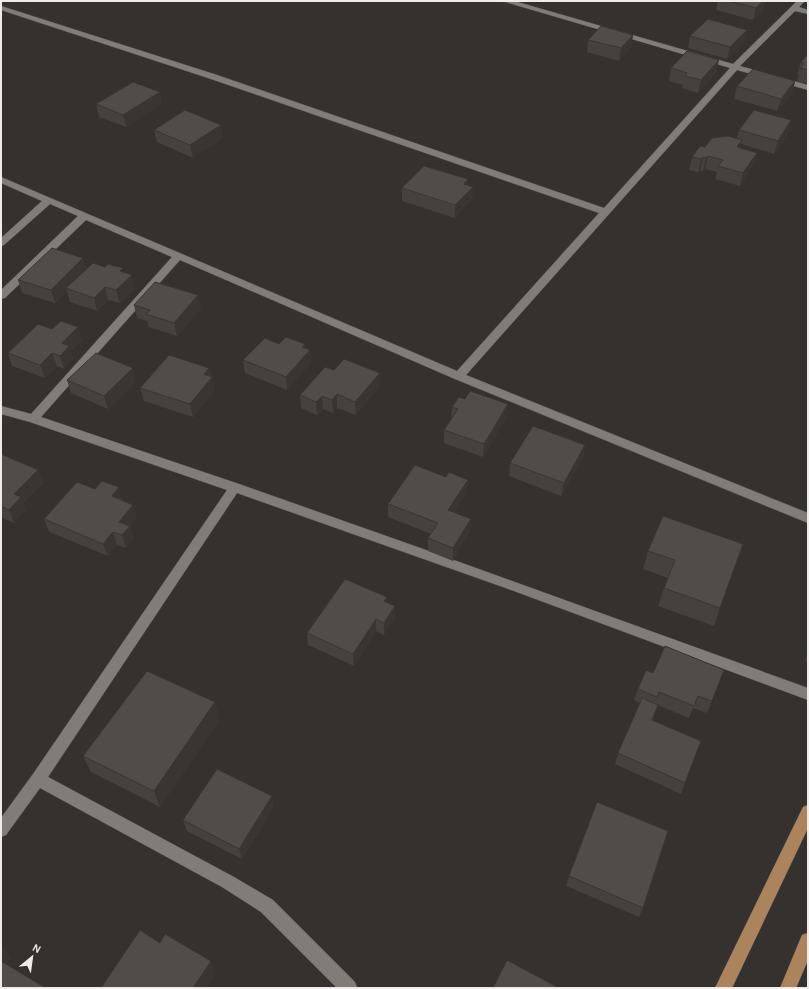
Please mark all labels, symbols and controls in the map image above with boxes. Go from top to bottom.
north arrow [12,937,52,977]
text: N [30,941,43,956]

